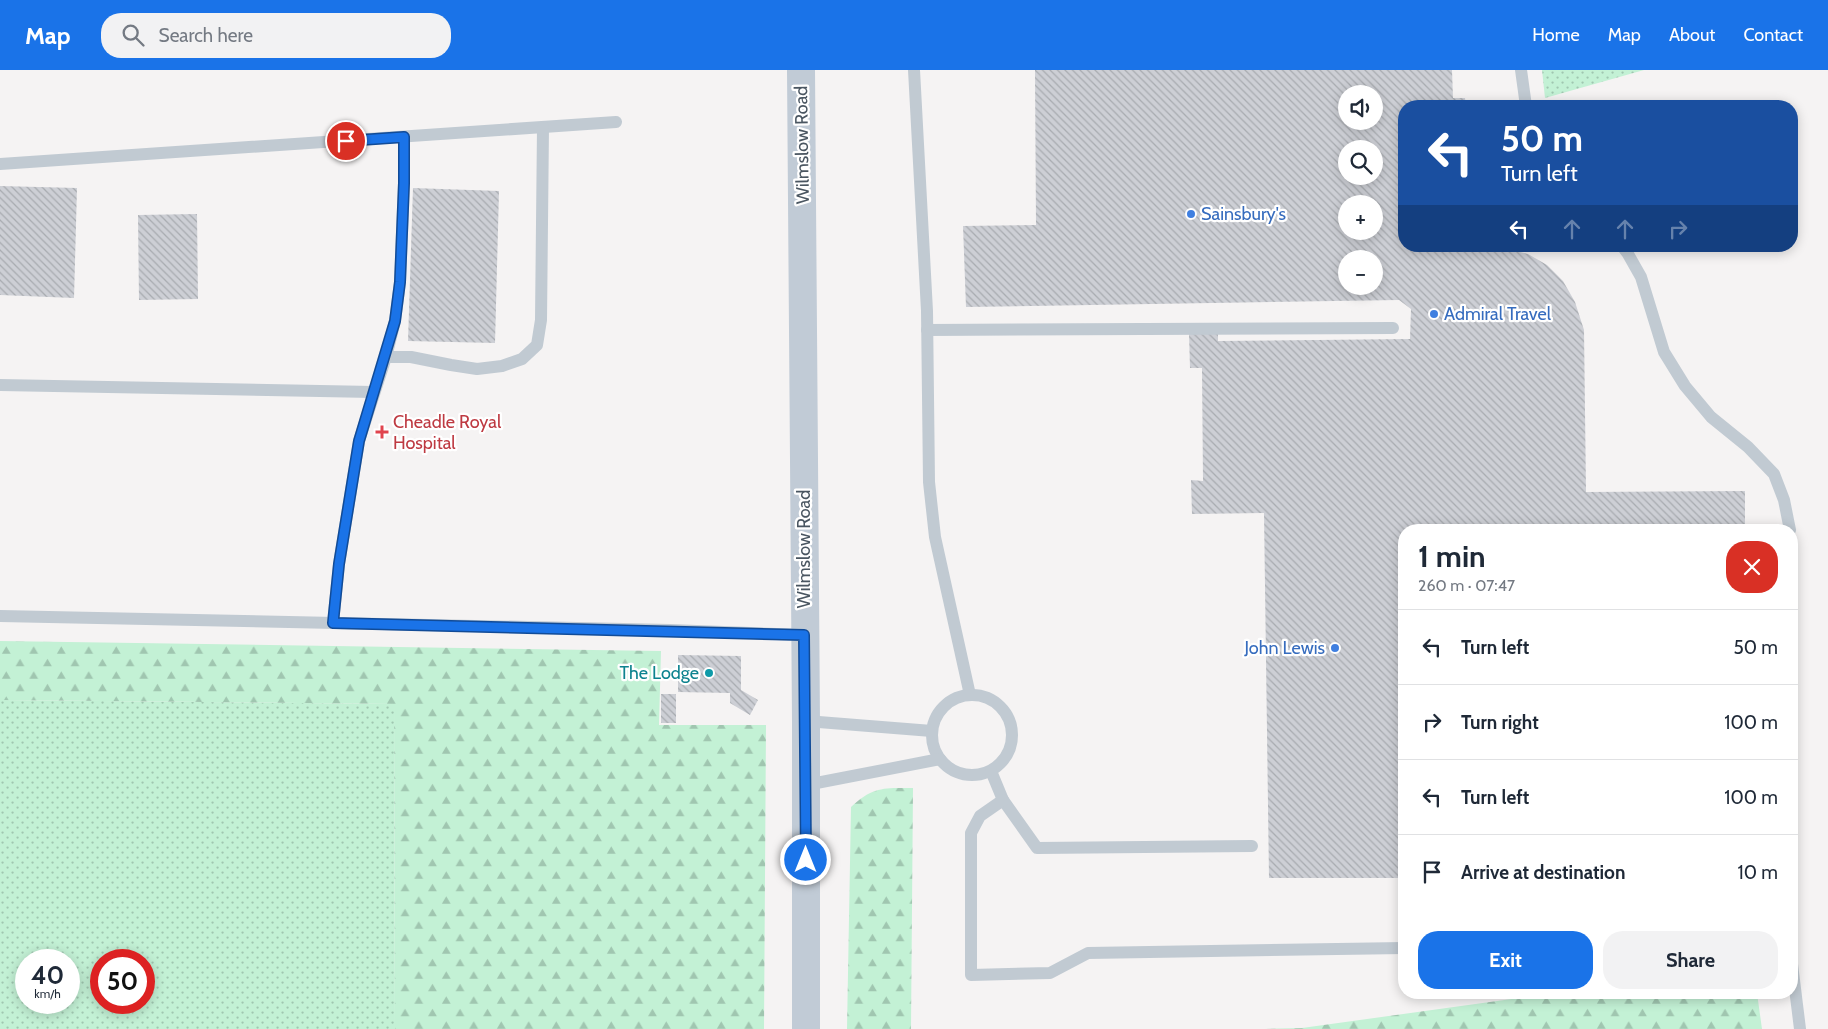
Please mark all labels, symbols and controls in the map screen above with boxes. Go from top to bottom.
search box [101,13,451,58]
text: Map [25,21,71,50]
icon: search [119,21,147,49]
text: Search here [159,24,253,47]
text: Home [1532,24,1580,46]
text: Map [1608,24,1641,46]
text: About [1669,24,1715,46]
text: Contact [1743,24,1803,46]
map controls [1338,85,1383,295]
button: sound [1338,85,1383,130]
street label: Wilmslow Road [790,86,814,204]
text: 50 m [1501,117,1583,160]
pin [325,120,367,162]
icon: left [1418,120,1483,185]
icon: arrive [332,127,360,155]
button: search [1338,140,1383,185]
text: Turn left [1501,160,1578,187]
button: + [1338,195,1383,240]
place label: Sainsbury's [1201,203,1286,225]
marker: Sainsbury's [1185,208,1197,220]
icon: left [1505,215,1533,243]
icon: ahead [1558,215,1586,243]
icon: ahead [1611,215,1639,243]
icon: right [1664,215,1692,243]
button: − [1338,250,1383,295]
place label: Admiral Travel [1444,303,1552,325]
marker: Admiral Travel [1428,308,1440,320]
place label: Cheadle Royal Hospital [393,411,502,454]
marker: Cheadle Royal Hospital [375,425,389,439]
street label: Wilmslow Road [793,490,815,608]
text: 1 min [1418,538,1486,575]
button: close [1726,541,1778,593]
text: 260 m · 07:47 [1418,576,1515,595]
icon: left [1418,633,1446,661]
text: Turn left [1461,636,1529,659]
text: 50 m [1734,636,1778,659]
place label: John Lewis [1244,637,1325,659]
marker: John Lewis [1329,642,1341,654]
place label: The Lodge [620,662,699,684]
marker: The Lodge [703,667,715,679]
icon: right [1418,708,1446,736]
text: Turn right [1461,711,1539,734]
text: 100 m [1724,711,1778,734]
icon: left [1418,783,1446,811]
text: Turn left [1461,786,1529,809]
text: 100 m [1724,786,1778,809]
position arrow [779,833,831,885]
icon: arrive [1418,858,1446,886]
text: Arrive at destination [1461,861,1625,884]
text: 10 m [1738,861,1778,884]
button: Exit [1418,931,1593,989]
button: Share [1603,931,1778,989]
speed limit sign: 50 [90,949,155,1014]
text: 40 [31,960,64,990]
text: km/h [34,986,61,1001]

